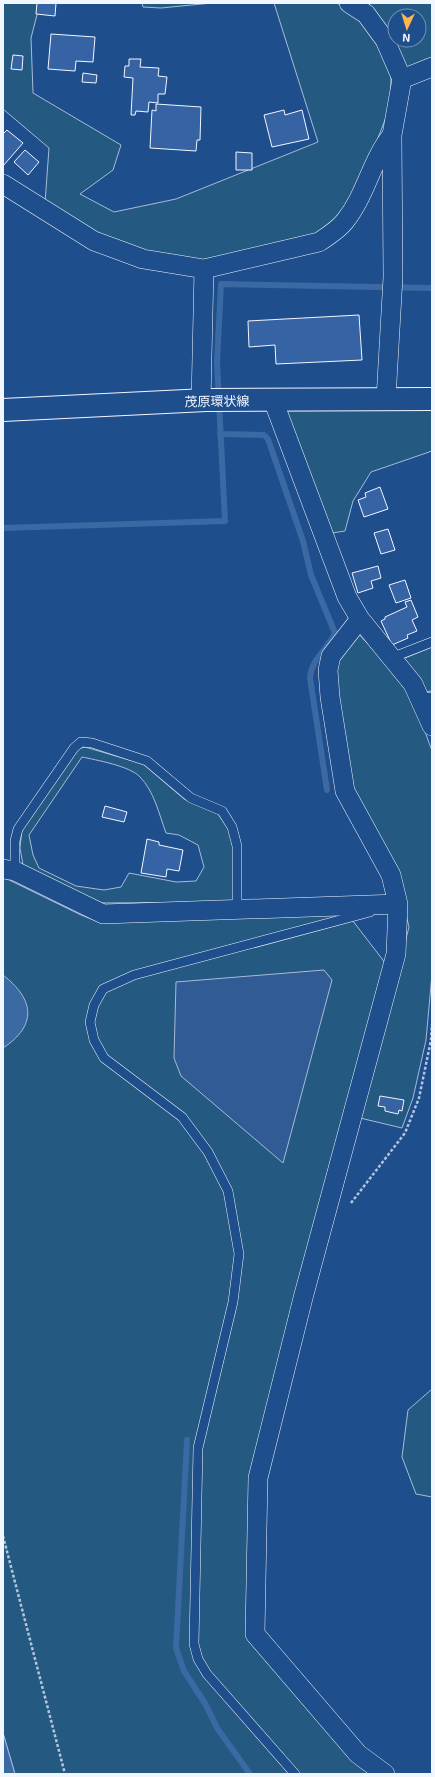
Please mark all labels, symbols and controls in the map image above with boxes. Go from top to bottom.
north arrow [387,8,427,48]
text: N [402,32,411,45]
street label: 茂原環状線 [184,392,250,410]

